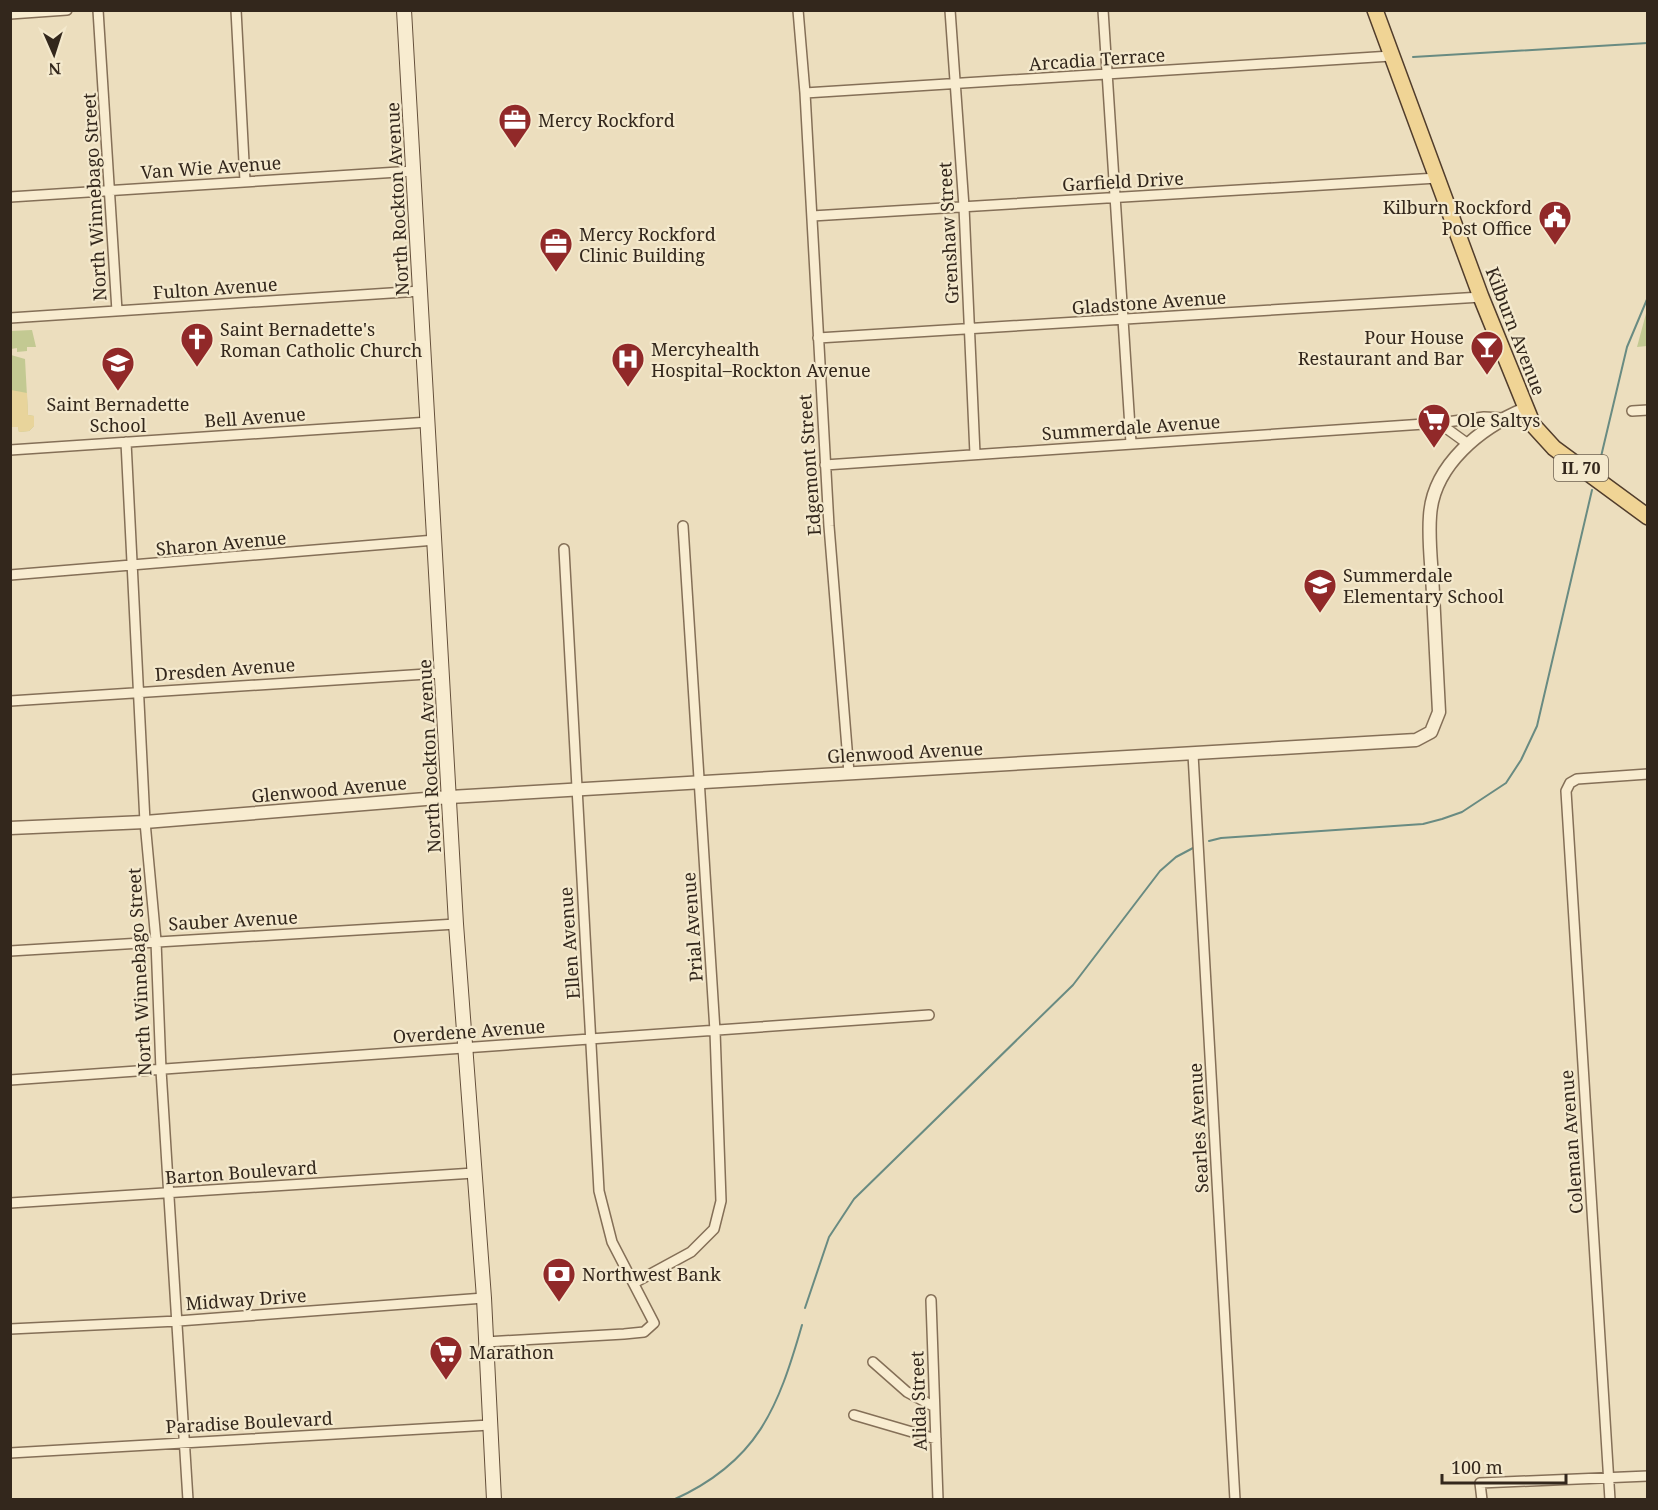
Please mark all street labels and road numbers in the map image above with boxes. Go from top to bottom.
street label: Arcadia Terrace [1028,42,1166,76]
street label: North Winnebago Street [77,92,111,302]
street label: North Rockton Avenue [380,102,414,296]
street label: Van Wie Avenue [140,150,282,184]
street label: Grenshaw Street [932,161,964,305]
street label: Garfield Drive [1062,166,1184,196]
street label: Kilburn Avenue [1481,263,1551,399]
street label: Fulton Avenue [152,272,278,304]
street label: Gladstone Avenue [1071,285,1227,319]
street label: Edgemont Street [792,393,826,537]
street label: Bell Avenue [203,401,307,433]
street label: Summerdale Avenue [1041,409,1221,445]
road number: IL 70 [1554,455,1608,481]
street label: Sharon Avenue [155,525,287,561]
street label: Dresden Avenue [154,652,296,686]
street label: North Rockton Avenue [412,659,446,853]
street label: Glenwood Avenue [826,736,984,768]
street label: Glenwood Avenue [250,770,408,808]
street label: North Winnebago Street [122,867,156,1077]
street label: Prial Avenue [676,871,708,983]
street label: Ellen Avenue [553,886,585,1000]
street label: Sauber Avenue [168,905,298,935]
street label: Overdene Avenue [392,1014,546,1048]
street label: Searles Avenue [1183,1062,1213,1194]
street label: Coleman Avenue [1554,1069,1588,1215]
street label: Barton Boulevard [164,1155,318,1189]
street label: Midway Drive [185,1283,307,1315]
street label: Alida Street [904,1351,932,1451]
street label: Paradise Boulevard [165,1406,333,1438]

